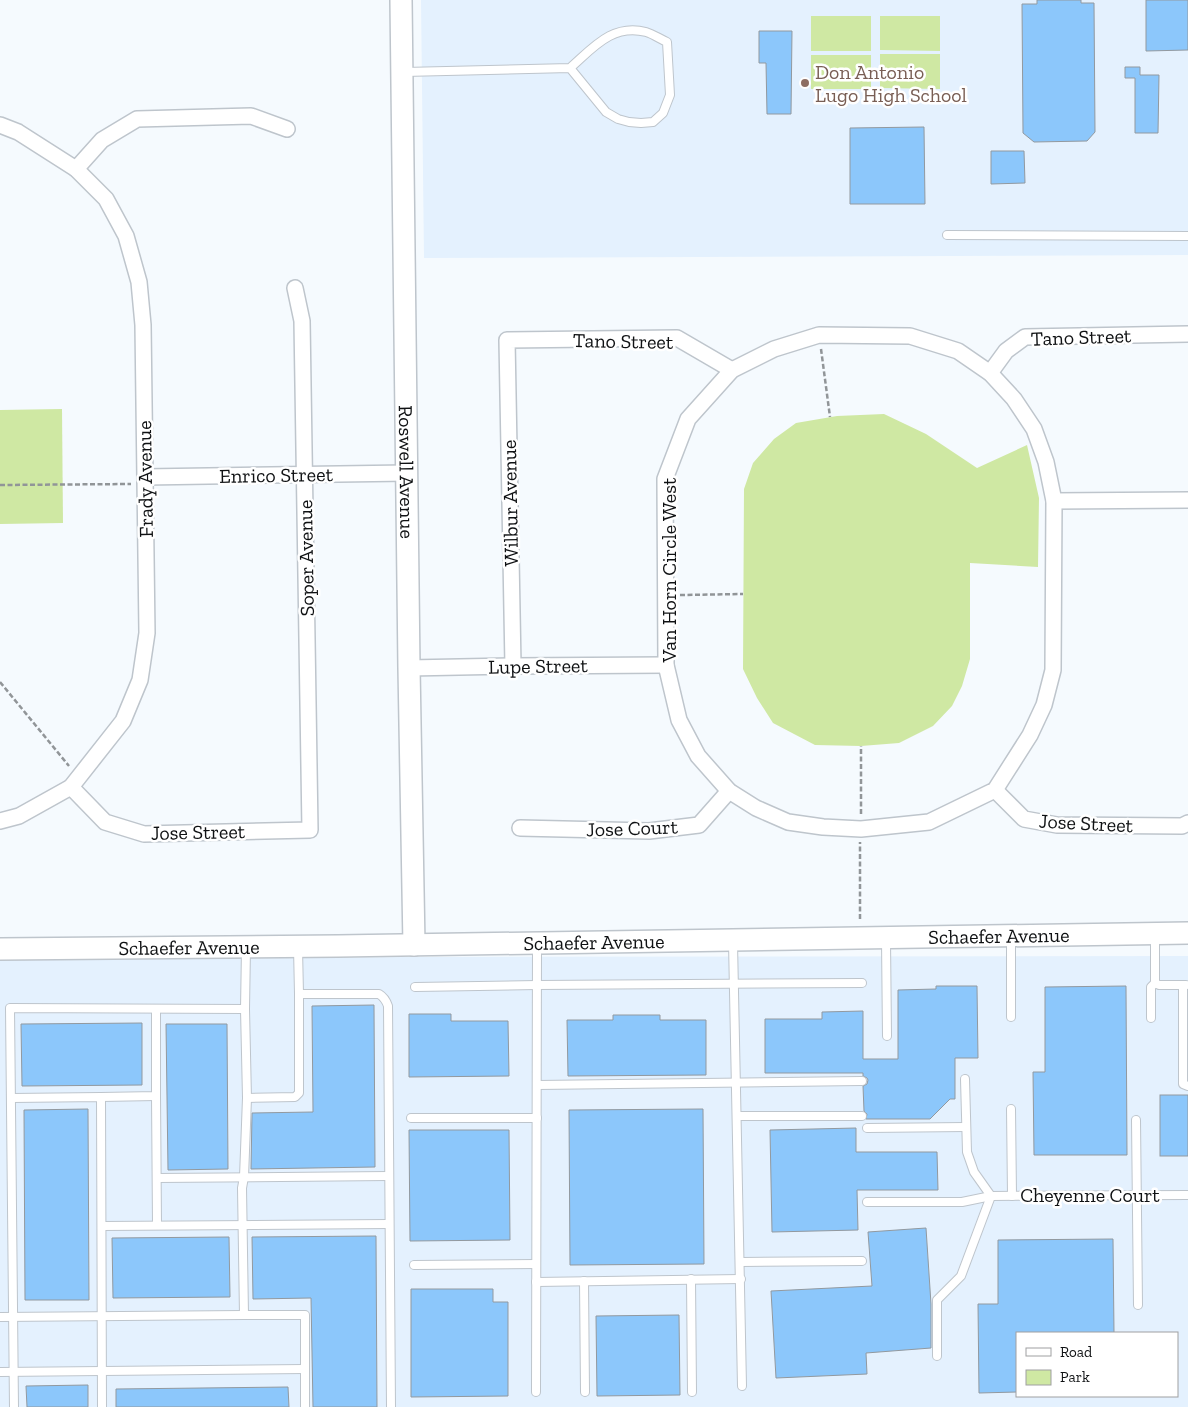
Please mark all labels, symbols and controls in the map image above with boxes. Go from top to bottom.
place label: Don Antonio Lugo High School [815,60,967,107]
marker: Don Antonio Lugo High School [799,77,811,89]
street label: Tano Street [1030,323,1132,351]
street label: Tano Street [573,328,674,354]
street label: Roswell Avenue [394,405,419,539]
street label: Frady Avenue [132,420,158,538]
street label: Wilbur Avenue [497,440,523,566]
street label: Enrico Street [219,462,334,488]
street label: Van Horn Circle West [657,477,681,663]
street label: Soper Avenue [293,499,319,617]
street label: Lupe Street [488,653,589,679]
street label: Jose Street [1038,809,1134,837]
street label: Jose Court [586,814,679,842]
street label: Jose Street [151,819,246,845]
street label: Schaefer Avenue [928,923,1070,949]
street label: Schaefer Avenue [523,929,665,955]
street label: Schaefer Avenue [118,935,260,960]
street label: Cheyenne Court [1020,1183,1160,1207]
legend [1016,1332,1178,1397]
text: Road [1060,1343,1093,1361]
text: Park [1060,1368,1090,1386]

